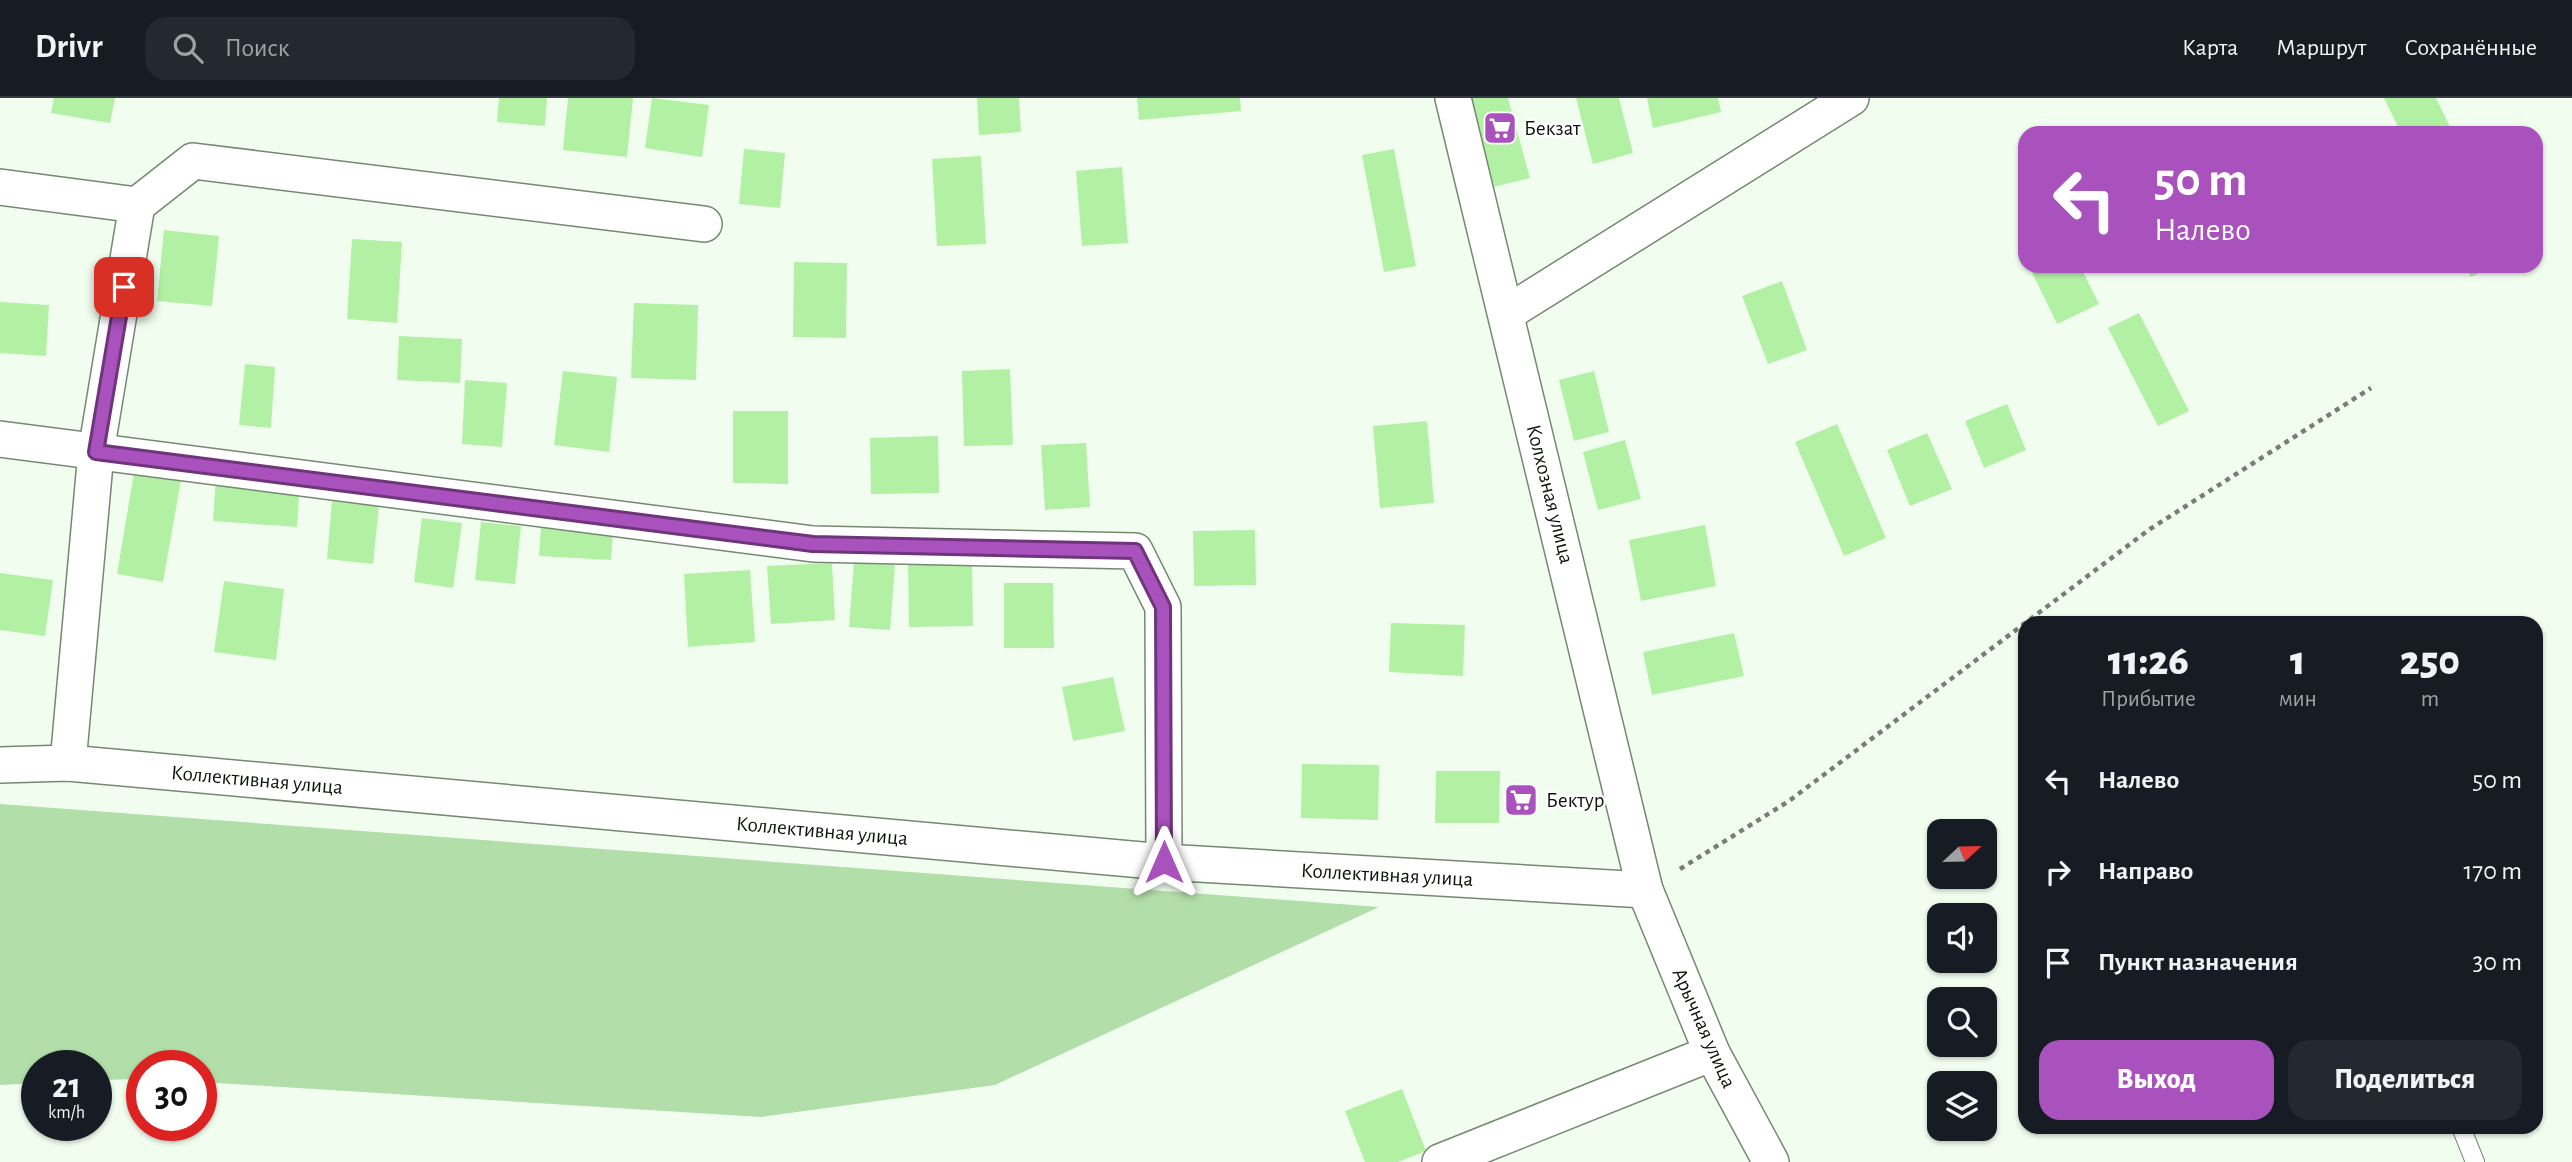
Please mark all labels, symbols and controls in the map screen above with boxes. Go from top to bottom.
search box [145,17,635,80]
icon: search [169,29,207,67]
text: Drivr [35,31,103,64]
text: Поиск [225,35,290,61]
text: Карта [2182,36,2238,60]
text: Маршрут [2276,36,2366,60]
text: Сохранённые [2404,36,2537,60]
supermarket icon: Бекзат [1481,109,1519,147]
place label: Бекзат [1524,118,1581,139]
icon: left [2039,154,2130,245]
text: 50 m [2154,156,2248,205]
text: Налево [2154,214,2251,246]
pin [94,257,154,317]
icon: arrive [105,268,143,306]
street label: Колхозная улица [1523,422,1578,566]
text: 11:26 [2108,640,2189,682]
text: 1 [2290,640,2305,682]
text: 250 [2400,640,2460,682]
text: Прибытие [2101,688,2196,711]
text: мин [2279,688,2317,711]
text: m [2421,688,2439,711]
street label: Коллективная улица [170,762,344,798]
icon: left [2039,762,2077,800]
text: Налево [2098,767,2179,793]
text: 50 m [2472,767,2522,793]
supermarket icon: Бектур [1502,781,1540,819]
place label: Бектур [1546,790,1605,811]
street label: Коллективная улица [735,813,909,849]
north arrow [1927,819,1997,889]
map controls [1927,819,1997,1141]
position arrow [1127,825,1201,899]
icon: right [2039,853,2077,891]
text: Направо [2098,858,2193,884]
text: 170 m [2463,858,2522,884]
street label: Коллективная улица [1300,860,1474,890]
button: sound [1927,903,1997,973]
icon: arrive [2039,944,2077,982]
text: Пункт назначения [2098,949,2298,975]
text: 30 m [2472,949,2522,975]
street label: Арычная улица [1668,965,1740,1091]
button: search [1927,987,1997,1057]
button: Выход [2039,1040,2274,1120]
button: Поделиться [2288,1040,2522,1120]
speed limit sign: 30 [126,1050,217,1141]
text: 21 [52,1069,81,1104]
button: layers [1927,1071,1997,1141]
text: km/h [48,1104,85,1122]

